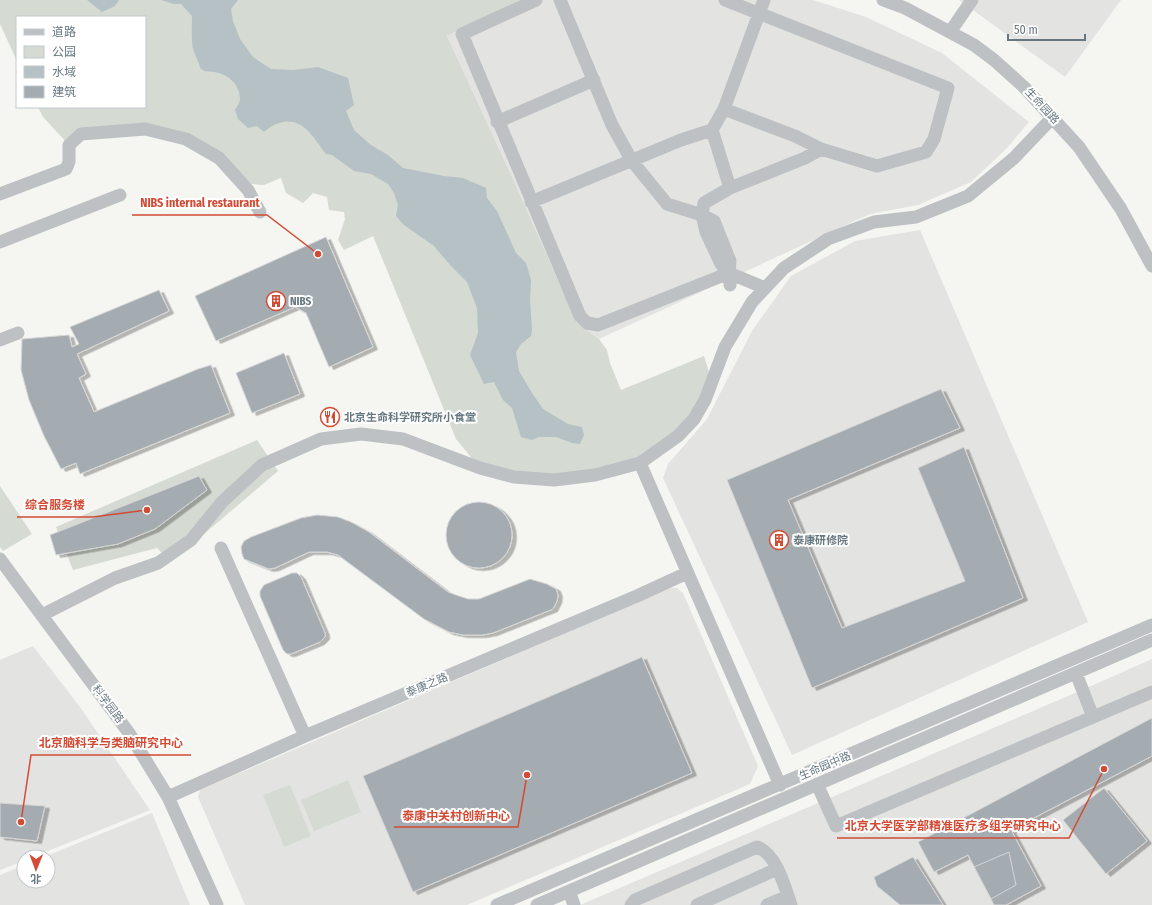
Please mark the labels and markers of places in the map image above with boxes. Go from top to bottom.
callout: NIBS internal restaurant [132,191,267,215]
building icon: NIBS [265,290,287,312]
place label: NIBS [290,295,311,308]
restaurant icon: 北京生命科学研究所小食堂 [319,406,341,428]
place label: 北京生命科学研究所小食堂 [344,411,476,424]
callout: 综合服务楼 [17,493,93,517]
building icon: 泰康研修院 [768,529,790,551]
place label: 泰康研修院 [793,534,848,547]
callout: 北京脑科学与类脑研究中心 [31,731,191,755]
callout: 泰康中关村创新中心 [394,803,518,827]
callout: 北京大学医学部精准医疗多组学研究中心 [837,814,1069,838]

